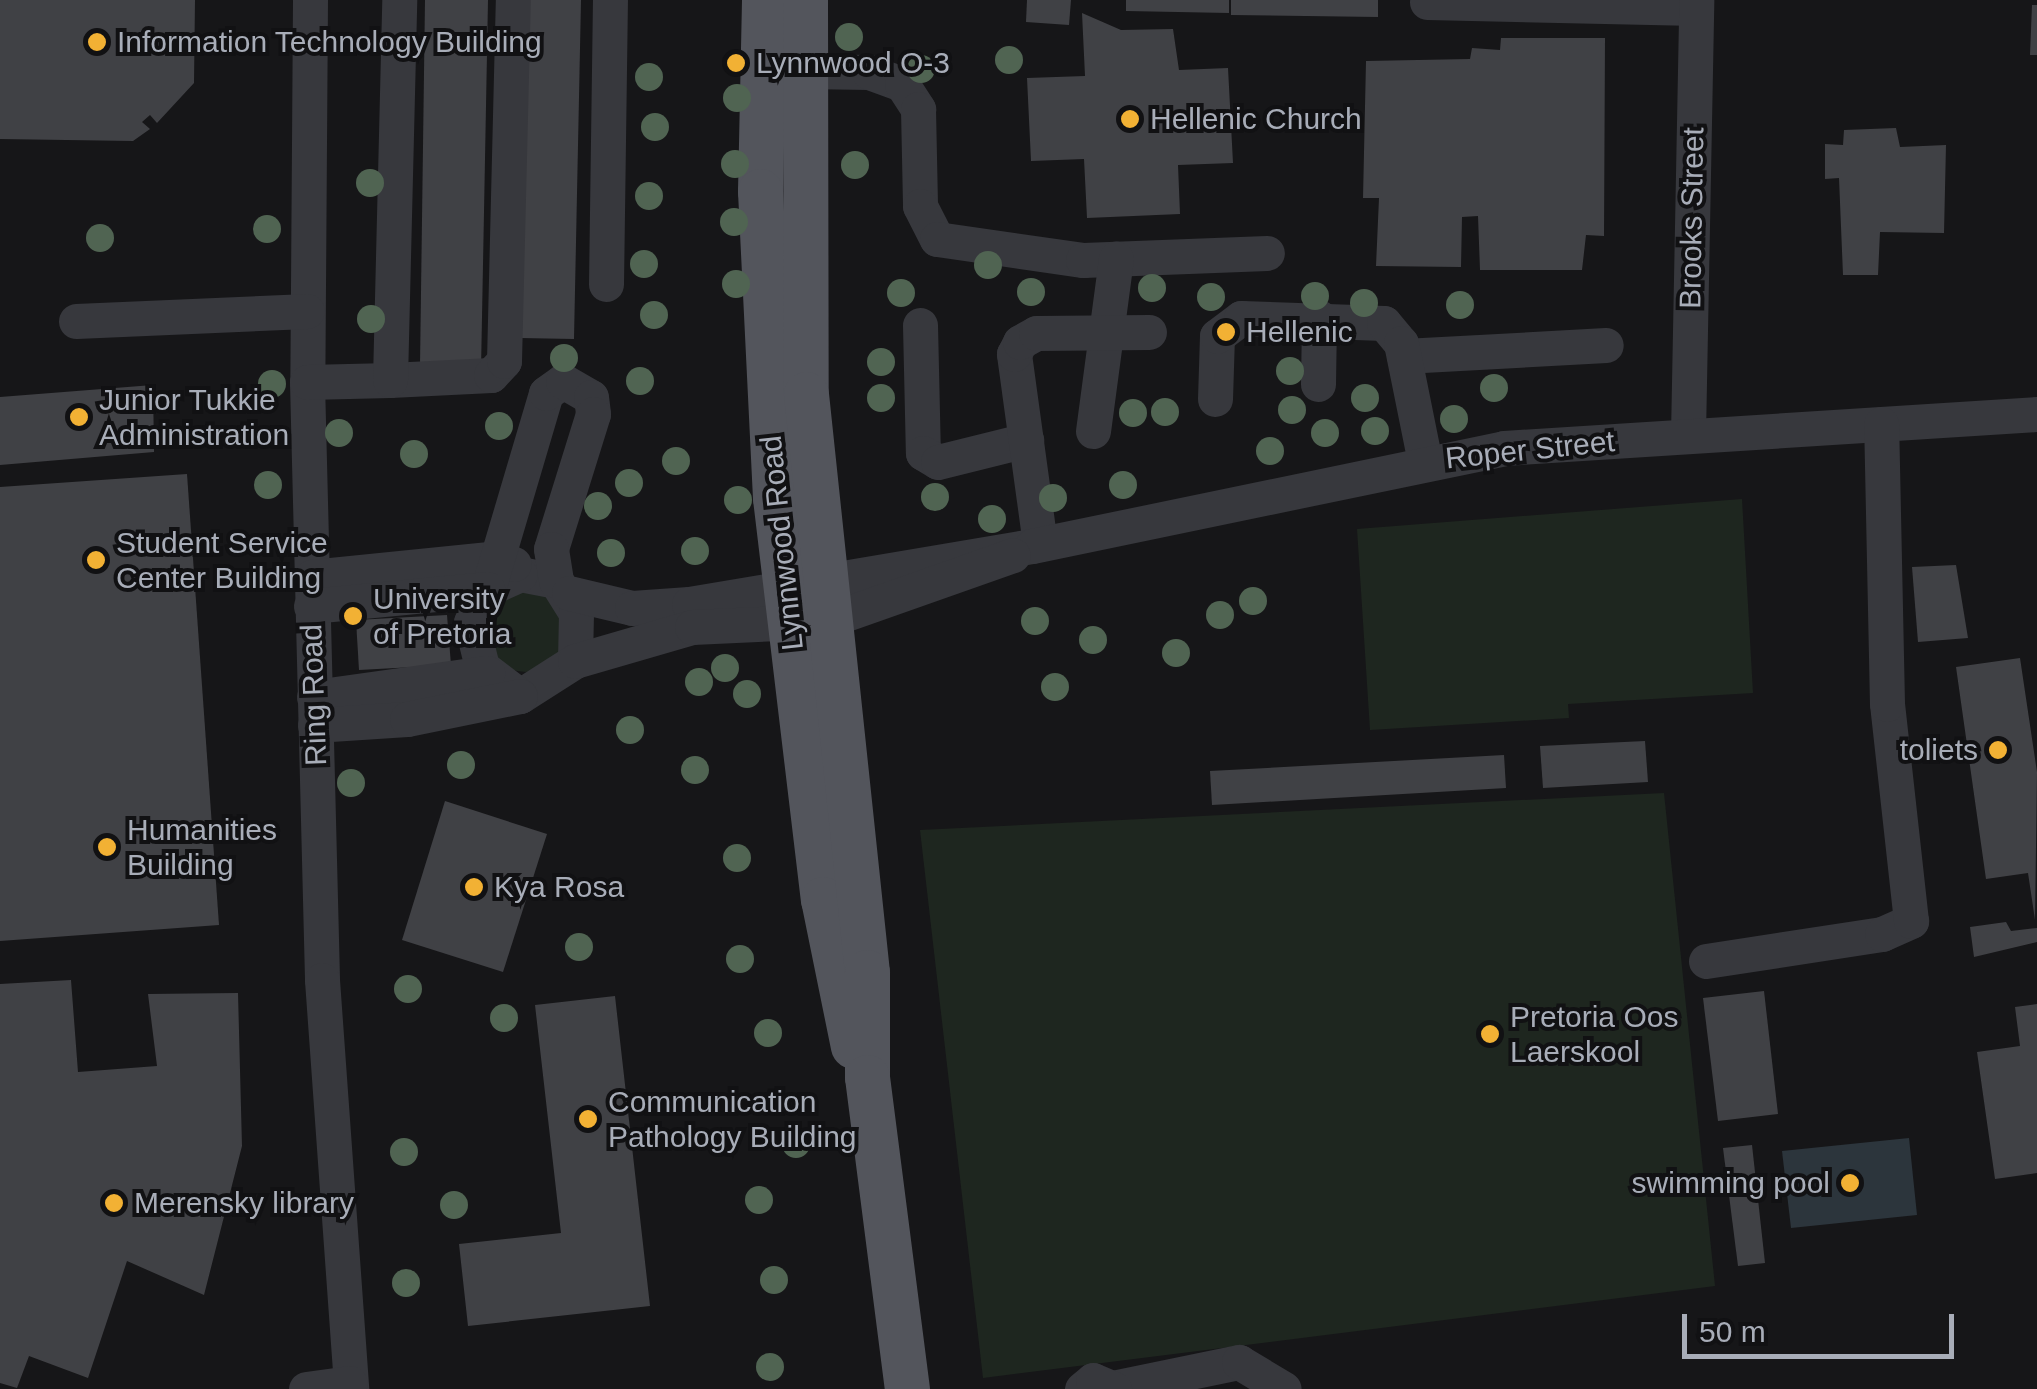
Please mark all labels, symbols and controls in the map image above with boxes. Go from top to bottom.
place label: Information Technology Building [117,24,542,60]
marker: Information Technology Building [86,31,108,53]
place label: Lynnwood O-3 [756,45,950,81]
marker: Lynnwood O-3 [725,52,747,74]
place label: Hellenic Church [1150,101,1362,137]
marker: Hellenic Church [1119,108,1141,130]
street label: Brooks Street [1672,127,1712,309]
place label: Hellenic [1246,314,1353,350]
marker: Hellenic [1215,321,1237,343]
place label: Junior Tukkie Administration [99,382,289,452]
marker: Junior Tukkie Administration [68,406,90,428]
street label: Roper Street [1444,423,1616,477]
street label: Lynnwood Road [753,434,811,652]
place label: Student Service Center Building [116,525,328,596]
marker: Student Service Center Building [85,549,107,571]
place label: University of Pretoria [373,581,511,652]
marker: University of Pretoria [342,605,364,627]
street label: Ring Road [294,624,334,766]
place label: toliets [1900,732,1978,768]
marker: toliets [1987,739,2009,761]
place label: Humanities Building [127,812,277,882]
marker: Humanities Building [96,836,118,858]
place label: Kya Rosa [494,869,624,905]
marker: Kya Rosa [463,876,485,898]
place label: Pretoria Oos Laerskool [1510,999,1678,1070]
marker: Pretoria Oos Laerskool [1479,1023,1501,1045]
place label: Communication Pathology Building [608,1084,857,1154]
marker: Communication Pathology Building [577,1108,599,1130]
place label: swimming pool [1632,1165,1830,1201]
marker: swimming pool [1839,1172,1861,1194]
place label: Merensky library [134,1185,354,1221]
marker: Merensky library [103,1192,125,1214]
scale bar [1687,1294,1960,1356]
text: 50 m [1699,1315,1766,1348]

